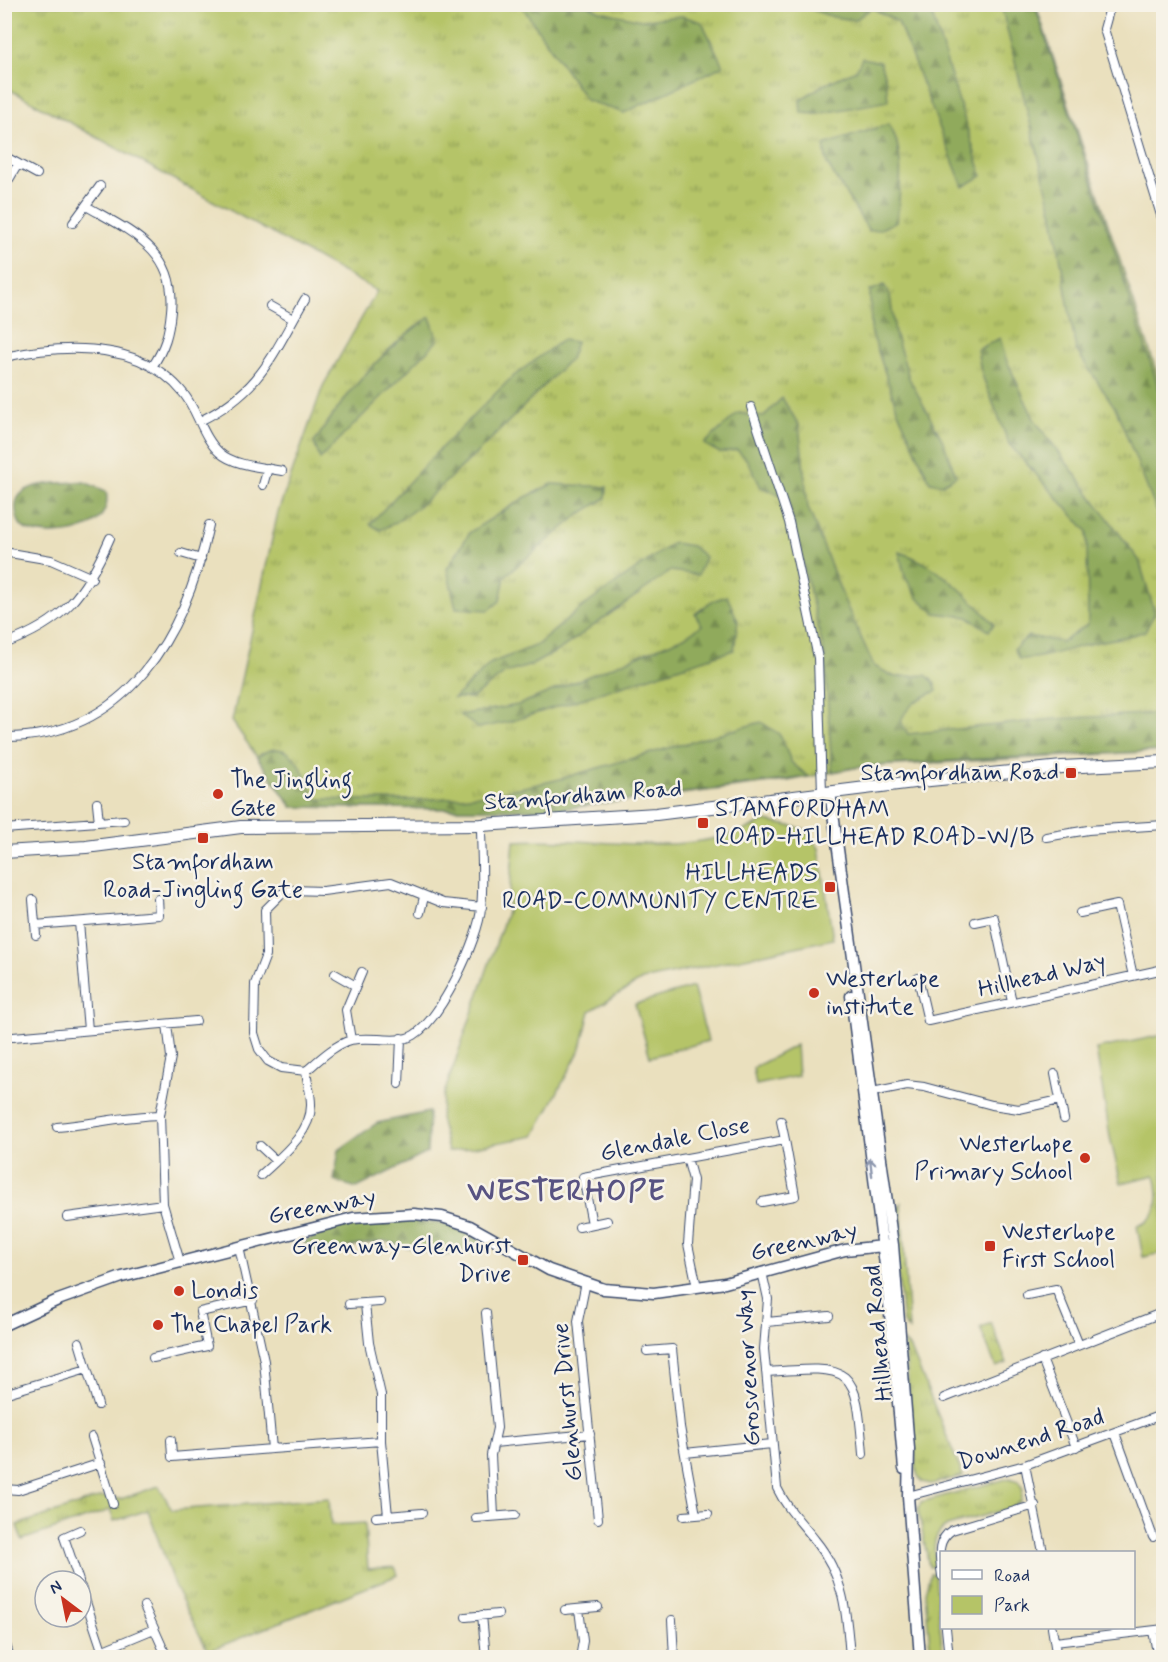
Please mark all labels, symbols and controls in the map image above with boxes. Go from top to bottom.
place label: Stamfordham Road [860,758,1059,791]
place label: The Jingling Gate [230,765,352,824]
marker: Stamfordham Road [1064,766,1078,780]
street label: Stamfordham Road [483,774,683,820]
marker: The Jingling Gate [211,787,225,801]
place label: STAMFORDHAM ROAD-HILLHEAD ROAD-W/B [715,794,1034,853]
marker: STAMFORDHAM ROAD-HILLHEAD ROAD-W/B [696,816,710,830]
marker: Stamfordham Road-Jingling Gate [196,831,210,845]
place label: Stamfordham Road-Jingling Gate [103,847,303,909]
place label: HILLHEADS ROAD-COMMUNITY CENTRE [502,858,818,917]
marker: HILLHEADS ROAD-COMMUNITY CENTRE [823,880,837,894]
street label: Hillhead Way [975,946,1109,1006]
place label: Westerhope institute [826,964,940,1023]
marker: Westerhope institute [807,986,821,1000]
street label: Glendale Close [598,1110,752,1170]
place label: Westerhope Primary School [914,1129,1073,1188]
marker: Westerhope Primary School [1078,1151,1092,1165]
one-way arrow [865,1158,876,1178]
district label: WESTERHOPE [466,1172,667,1211]
street label: Greenway [266,1181,378,1233]
street label: Greenway [747,1215,861,1269]
place label: Westerhope First School [1002,1217,1116,1276]
place label: Greenway-Glenhurst Drive [291,1231,511,1290]
marker: Westerhope First School [983,1239,997,1253]
marker: Greenway-Glenhurst Drive [516,1253,530,1267]
street label: Hillhead Road [858,1263,900,1403]
place label: Londis [191,1276,259,1307]
marker: Londis [172,1284,186,1298]
street label: Grosvenor Way [729,1289,769,1447]
place label: The Chapel Park [170,1310,332,1341]
marker: The Chapel Park [151,1318,165,1332]
street label: Glenhurst Drive [546,1321,590,1483]
street label: Downend Road [954,1402,1108,1478]
legend [940,1551,1135,1629]
text: Road [994,1564,1030,1588]
north arrow [33,1569,93,1629]
text: N [46,1576,66,1599]
text: Park [994,1594,1030,1618]

